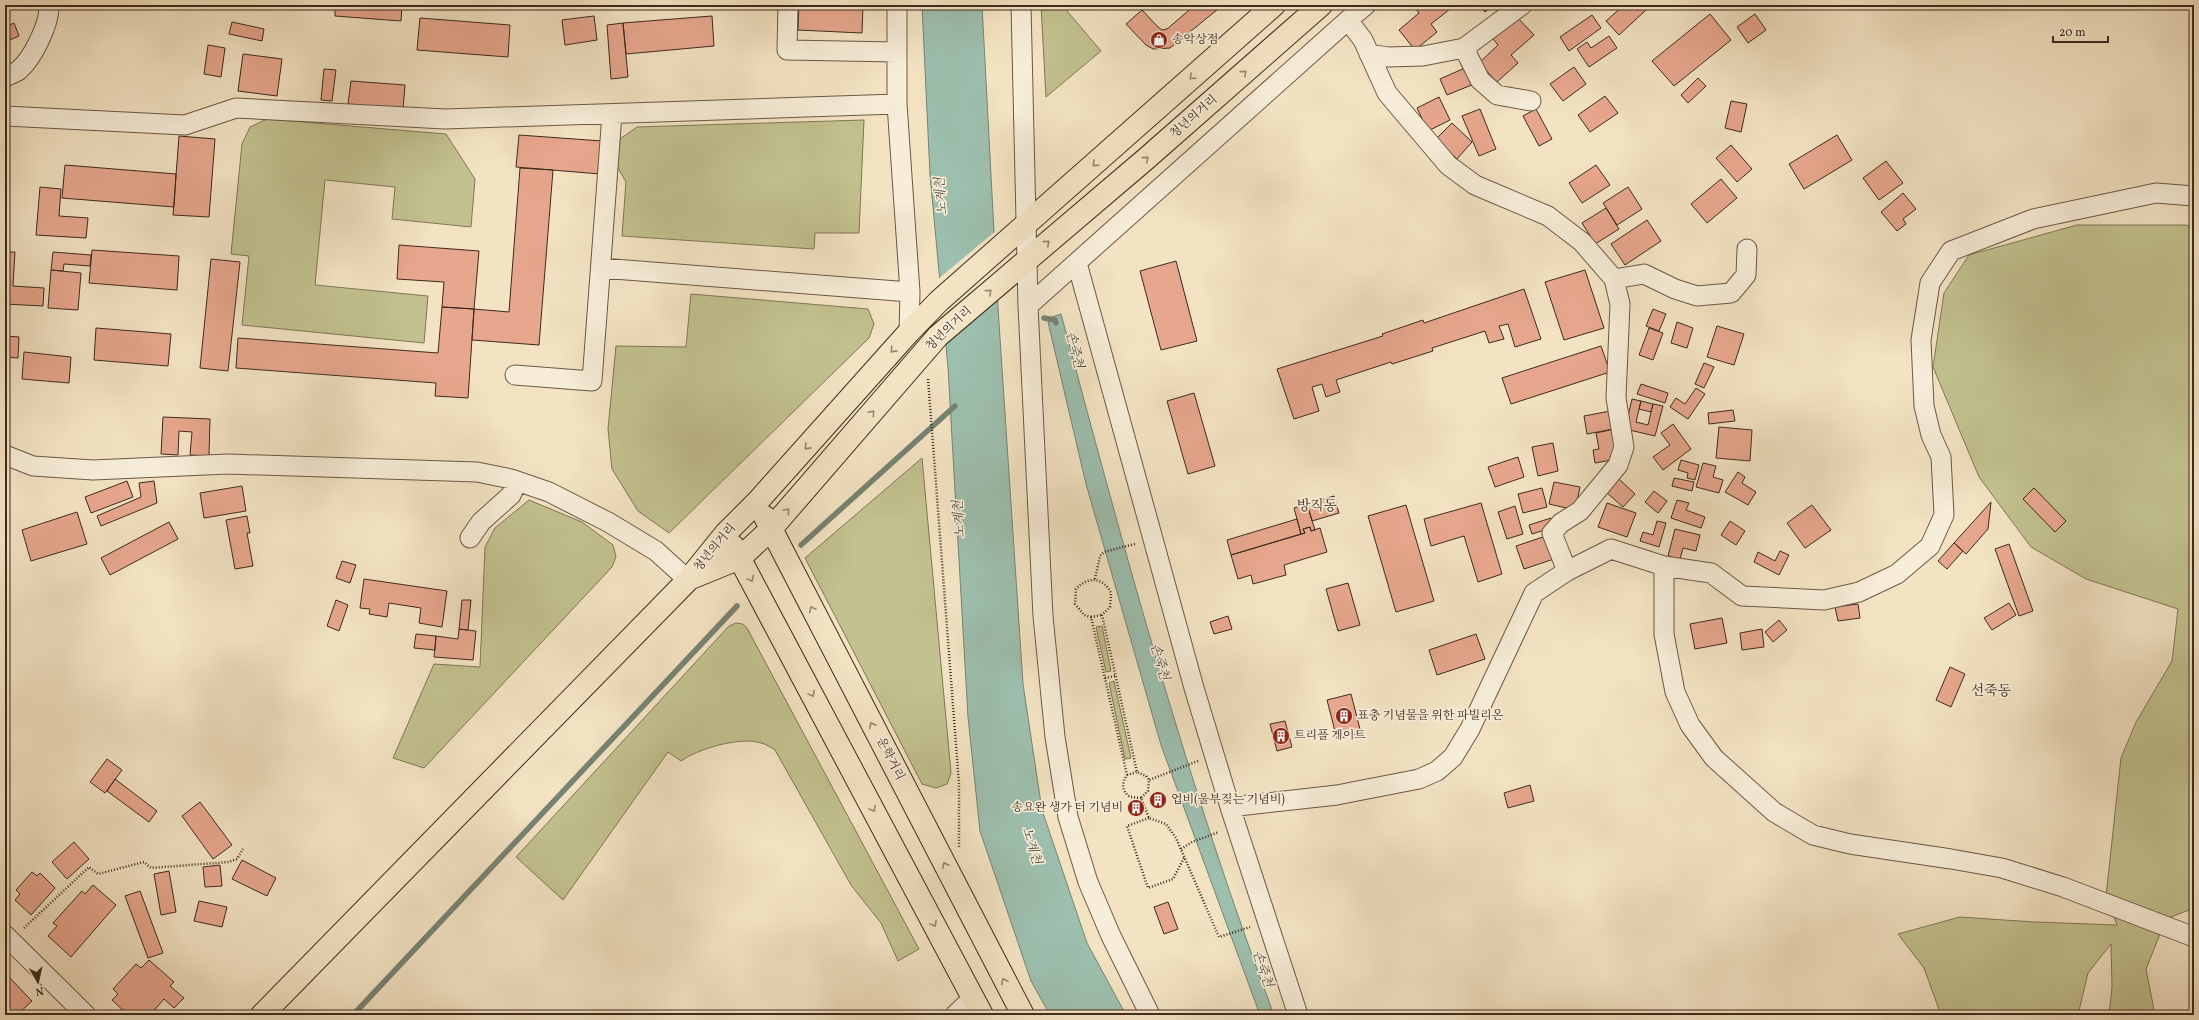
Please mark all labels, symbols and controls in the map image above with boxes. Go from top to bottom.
scale bar [2053,18,2108,44]
text: 20 m [2059,25,2086,41]
shop icon: 송악상점 [1149,30,1169,50]
place label: 송악상점 [1172,32,1218,48]
one-way arrow [1239,70,1246,77]
one-way arrow [1189,73,1197,80]
street label: 청년의거리 [1167,92,1221,142]
one-way arrow [1141,156,1149,163]
one-way arrow [1092,159,1100,166]
water label: 노계천 [931,175,953,216]
one-way arrow [1042,240,1049,247]
one-way arrow [984,290,992,297]
street label: 청년의거리 [922,303,976,355]
water label: 손죽천 [1061,330,1088,372]
one-way arrow [891,345,898,353]
one-way arrow [868,410,875,417]
one-way arrow [804,442,811,450]
district label: 방직동 [1297,497,1338,516]
water label: 노계천 [950,498,970,538]
one-way arrow [782,508,789,515]
street label: 청년의거리 [690,521,740,575]
one-way arrow [746,575,754,583]
one-way arrow [810,606,817,613]
water label: 손죽천 [1145,641,1173,684]
district label: 선죽동 [1971,682,2012,701]
one-way arrow [807,690,815,697]
building icon: 표충 기념물을 위한 파빌리온 [1334,706,1354,726]
place label: 표충 기념물을 위한 파빌리온 [1357,708,1504,724]
one-way arrow [869,722,877,729]
building icon: 트리플 게이트 [1271,726,1291,746]
place label: 트리플 게이트 [1294,728,1366,744]
street label: 운학거리 [872,735,908,783]
building icon: 업비(울부짖는 기념비) [1148,790,1168,810]
place label: 업비(울부짖는 기념비) [1171,792,1285,808]
building icon: 송요완 생가 터 기념비 [1126,798,1146,818]
place label: 송요완 생가 터 기념비 [1011,800,1123,816]
one-way arrow [868,805,875,812]
water label: 노계천 [1017,825,1046,868]
one-way arrow [942,862,950,869]
one-way arrow [929,920,936,927]
water label: 손죽천 [1247,948,1277,991]
north arrow [18,962,58,1002]
one-way arrow [1002,977,1009,985]
text: N [34,982,44,998]

